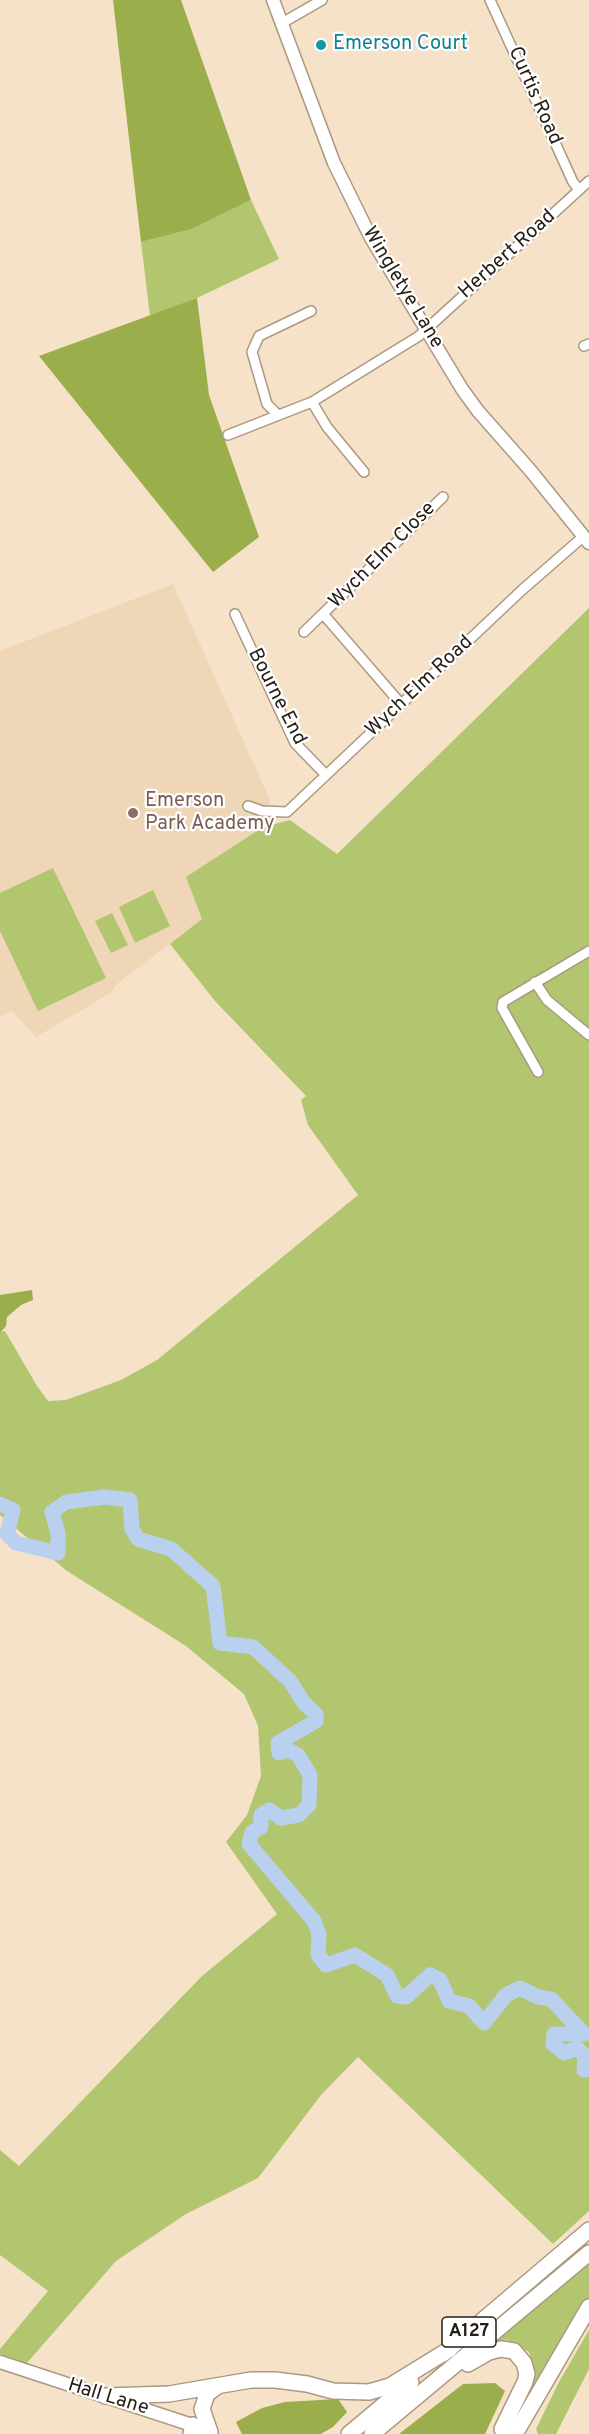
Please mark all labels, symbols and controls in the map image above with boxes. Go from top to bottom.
place label: Emerson Court [333,33,468,57]
marker: Emerson Court [314,38,328,52]
street label: Curtis Road [502,43,566,149]
street label: Herbert Road [455,205,561,305]
street label: Wingletye Lane [356,223,448,353]
street label: Wych Elm Close [325,498,441,614]
street label: Wych Elm Road [361,631,479,743]
street label: Bourne End [241,645,311,749]
place label: Emerson Park Academy [145,790,275,837]
marker: Emerson Park Academy [126,806,140,820]
road number: A127 [442,2317,496,2347]
street label: Hall Lane [65,2374,151,2422]

